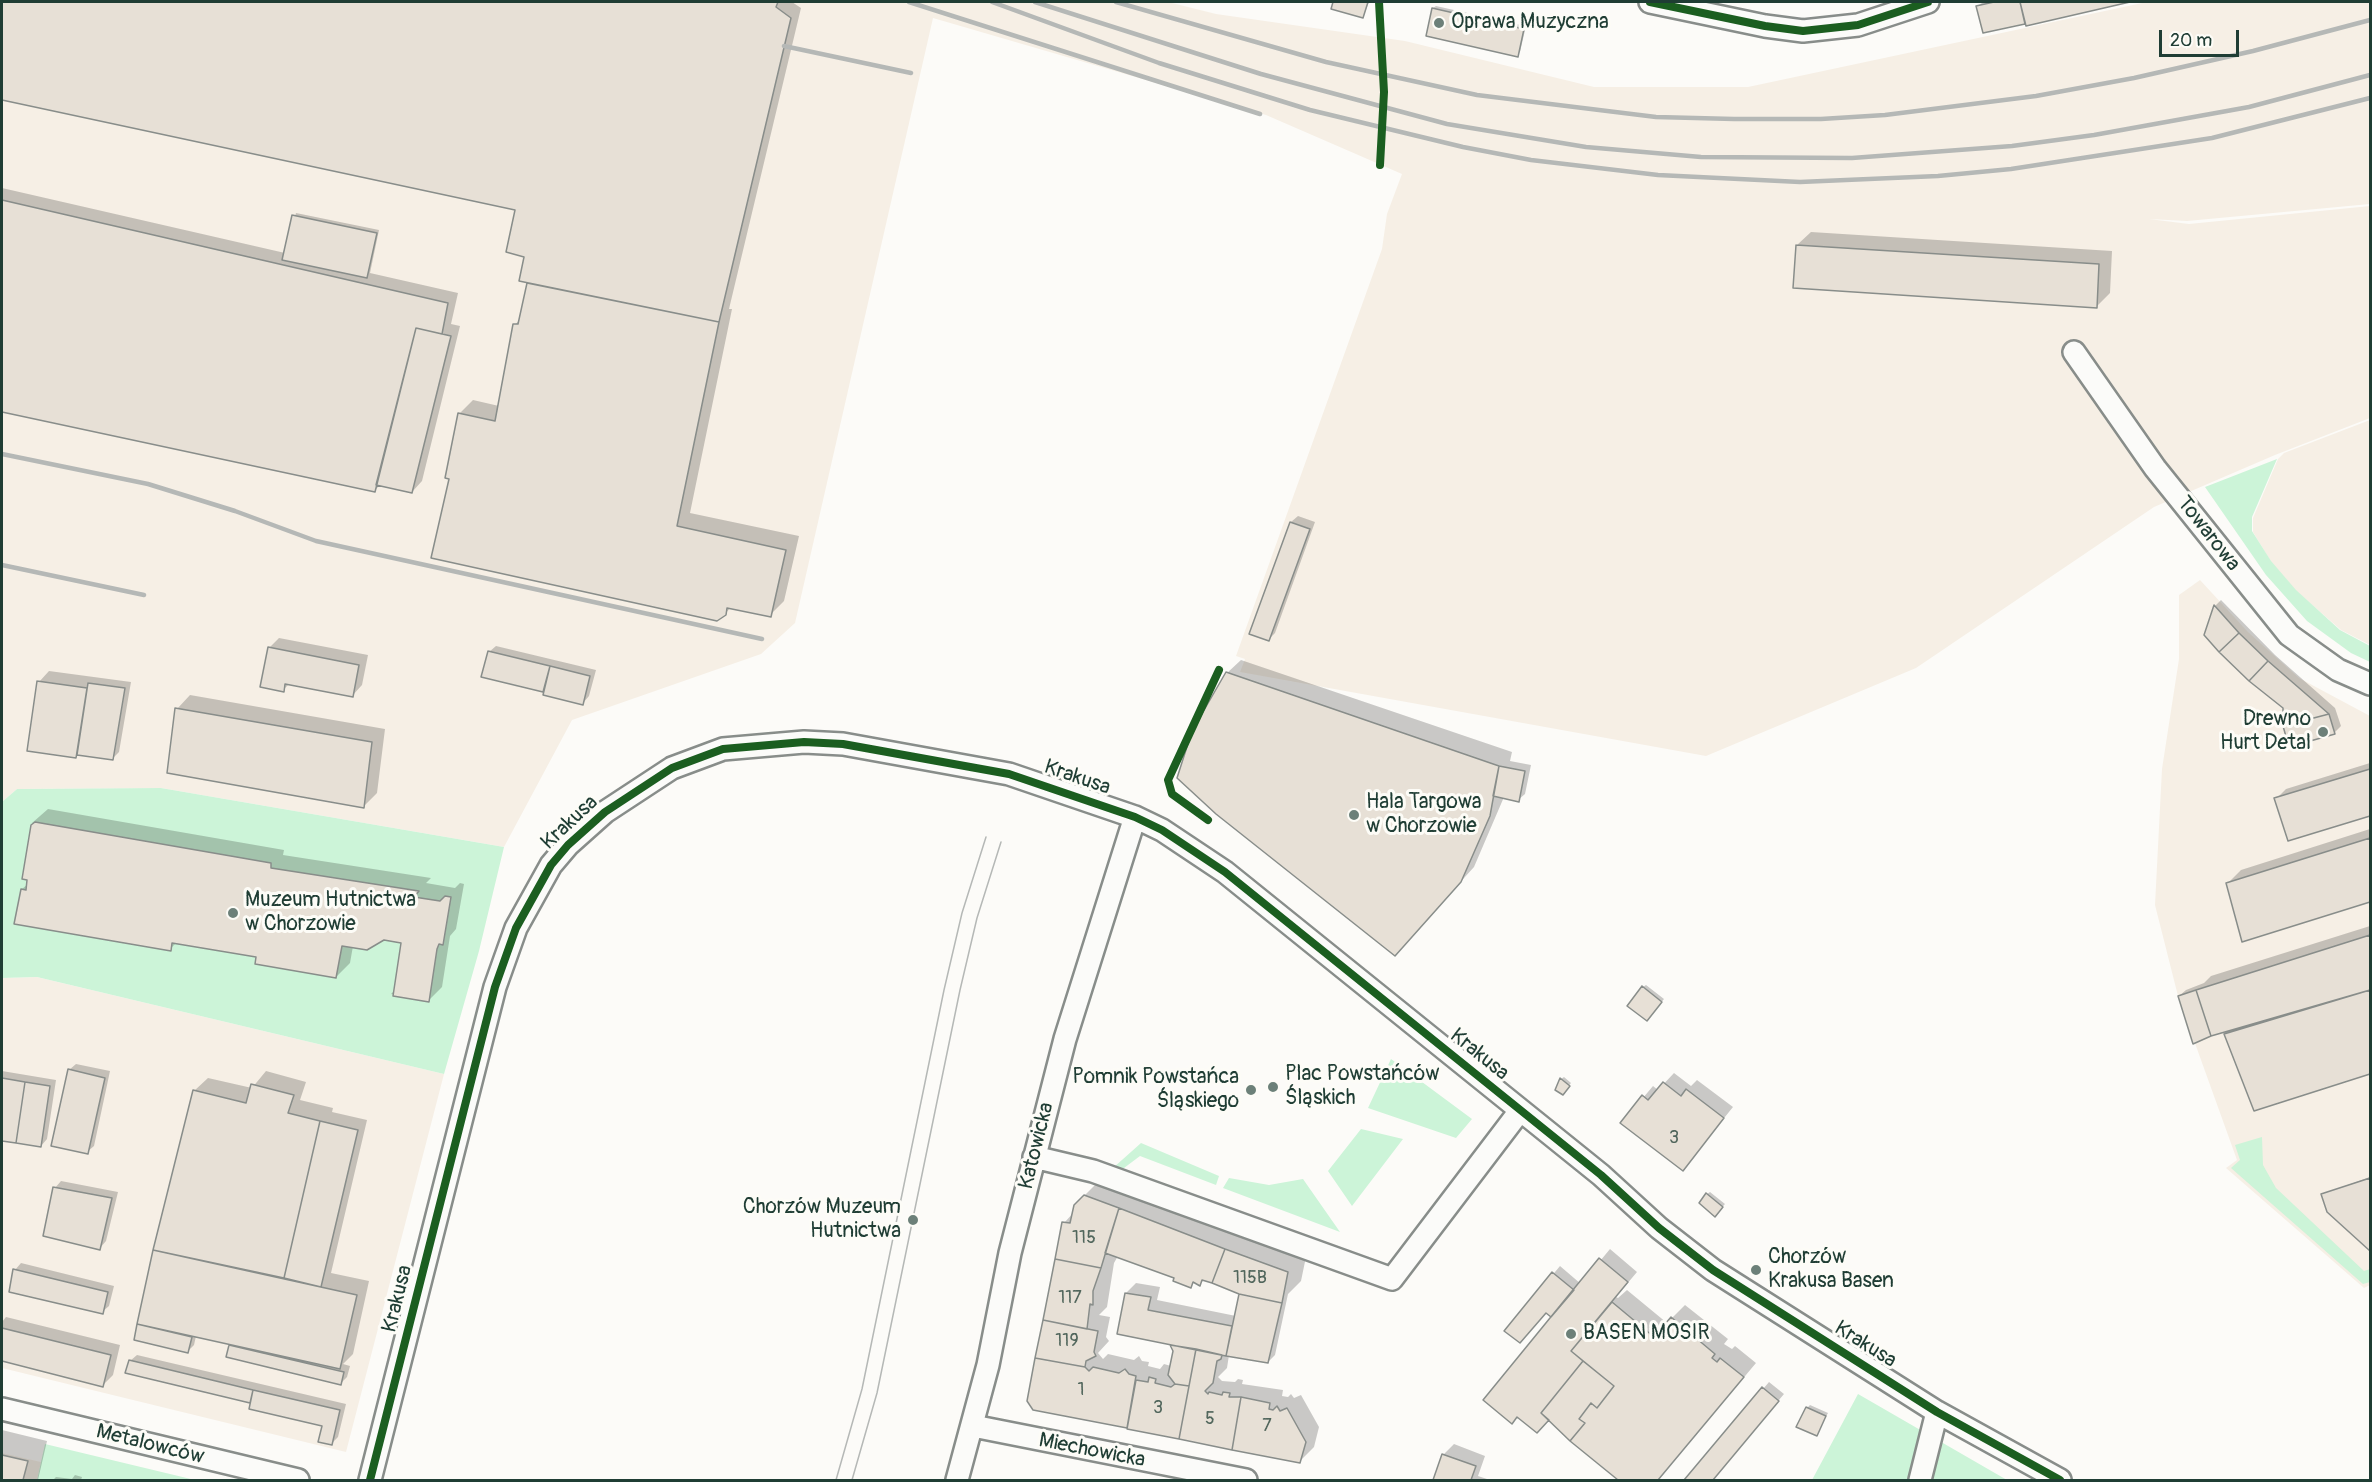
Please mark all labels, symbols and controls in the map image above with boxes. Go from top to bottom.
place label: Oprawa Muzyczna [1451,10,1609,36]
marker: Oprawa Muzyczna [1432,16,1446,30]
scale bar [2162,18,2242,56]
text: 20 m [2170,29,2212,52]
street label: Towarowa [2171,492,2245,576]
place label: Drewno Hurt Detal [2220,707,2311,757]
marker: Drewno Hurt Detal [2316,725,2330,739]
street label: Krakusa [1041,755,1113,801]
street label: Krakusa [536,790,604,856]
place label: Hala Targowa w Chorzowie [1366,790,1482,840]
marker: Hala Targowa w Chorzowie [1347,808,1361,822]
place label: Muzeum Hutnictwa w Chorzowie [245,888,416,938]
marker: Muzeum Hutnictwa w Chorzowie [226,906,240,920]
street label: Krakusa [1444,1024,1514,1086]
place label: Plac Powstańców Śląskich [1285,1062,1439,1112]
place label: Pomnik Powstańca Śląskiego [1072,1065,1239,1115]
marker: Plac Powstańców Śląskich [1266,1080,1280,1094]
marker: Pomnik Powstańca Śląskiego [1244,1083,1258,1097]
street label: Katowicka [1014,1100,1060,1192]
house number: 3 [1669,1127,1679,1149]
place label: Chorzów Muzeum Hutnictwa [743,1195,901,1245]
marker: Chorzów Muzeum Hutnictwa [906,1213,920,1227]
house number: 115 [1072,1227,1096,1249]
place label: Chorzów Krakusa Basen [1768,1245,1894,1295]
street label: Krakusa [378,1263,418,1335]
marker: Chorzów Krakusa Basen [1749,1263,1763,1277]
house number: 115B [1233,1267,1267,1289]
house number: 117 [1058,1287,1082,1309]
street label: Krakusa [1829,1316,1901,1374]
place label: BASEN MOSIR [1583,1321,1710,1347]
marker: BASEN MOSIR [1564,1327,1578,1341]
house number: 119 [1055,1330,1079,1352]
house number: 1 [1077,1379,1085,1401]
house number: 3 [1153,1397,1163,1419]
house number: 5 [1205,1408,1215,1430]
house number: 7 [1262,1415,1272,1437]
street label: Metalowców [93,1419,207,1471]
street label: Miechowicka [1037,1428,1147,1474]

